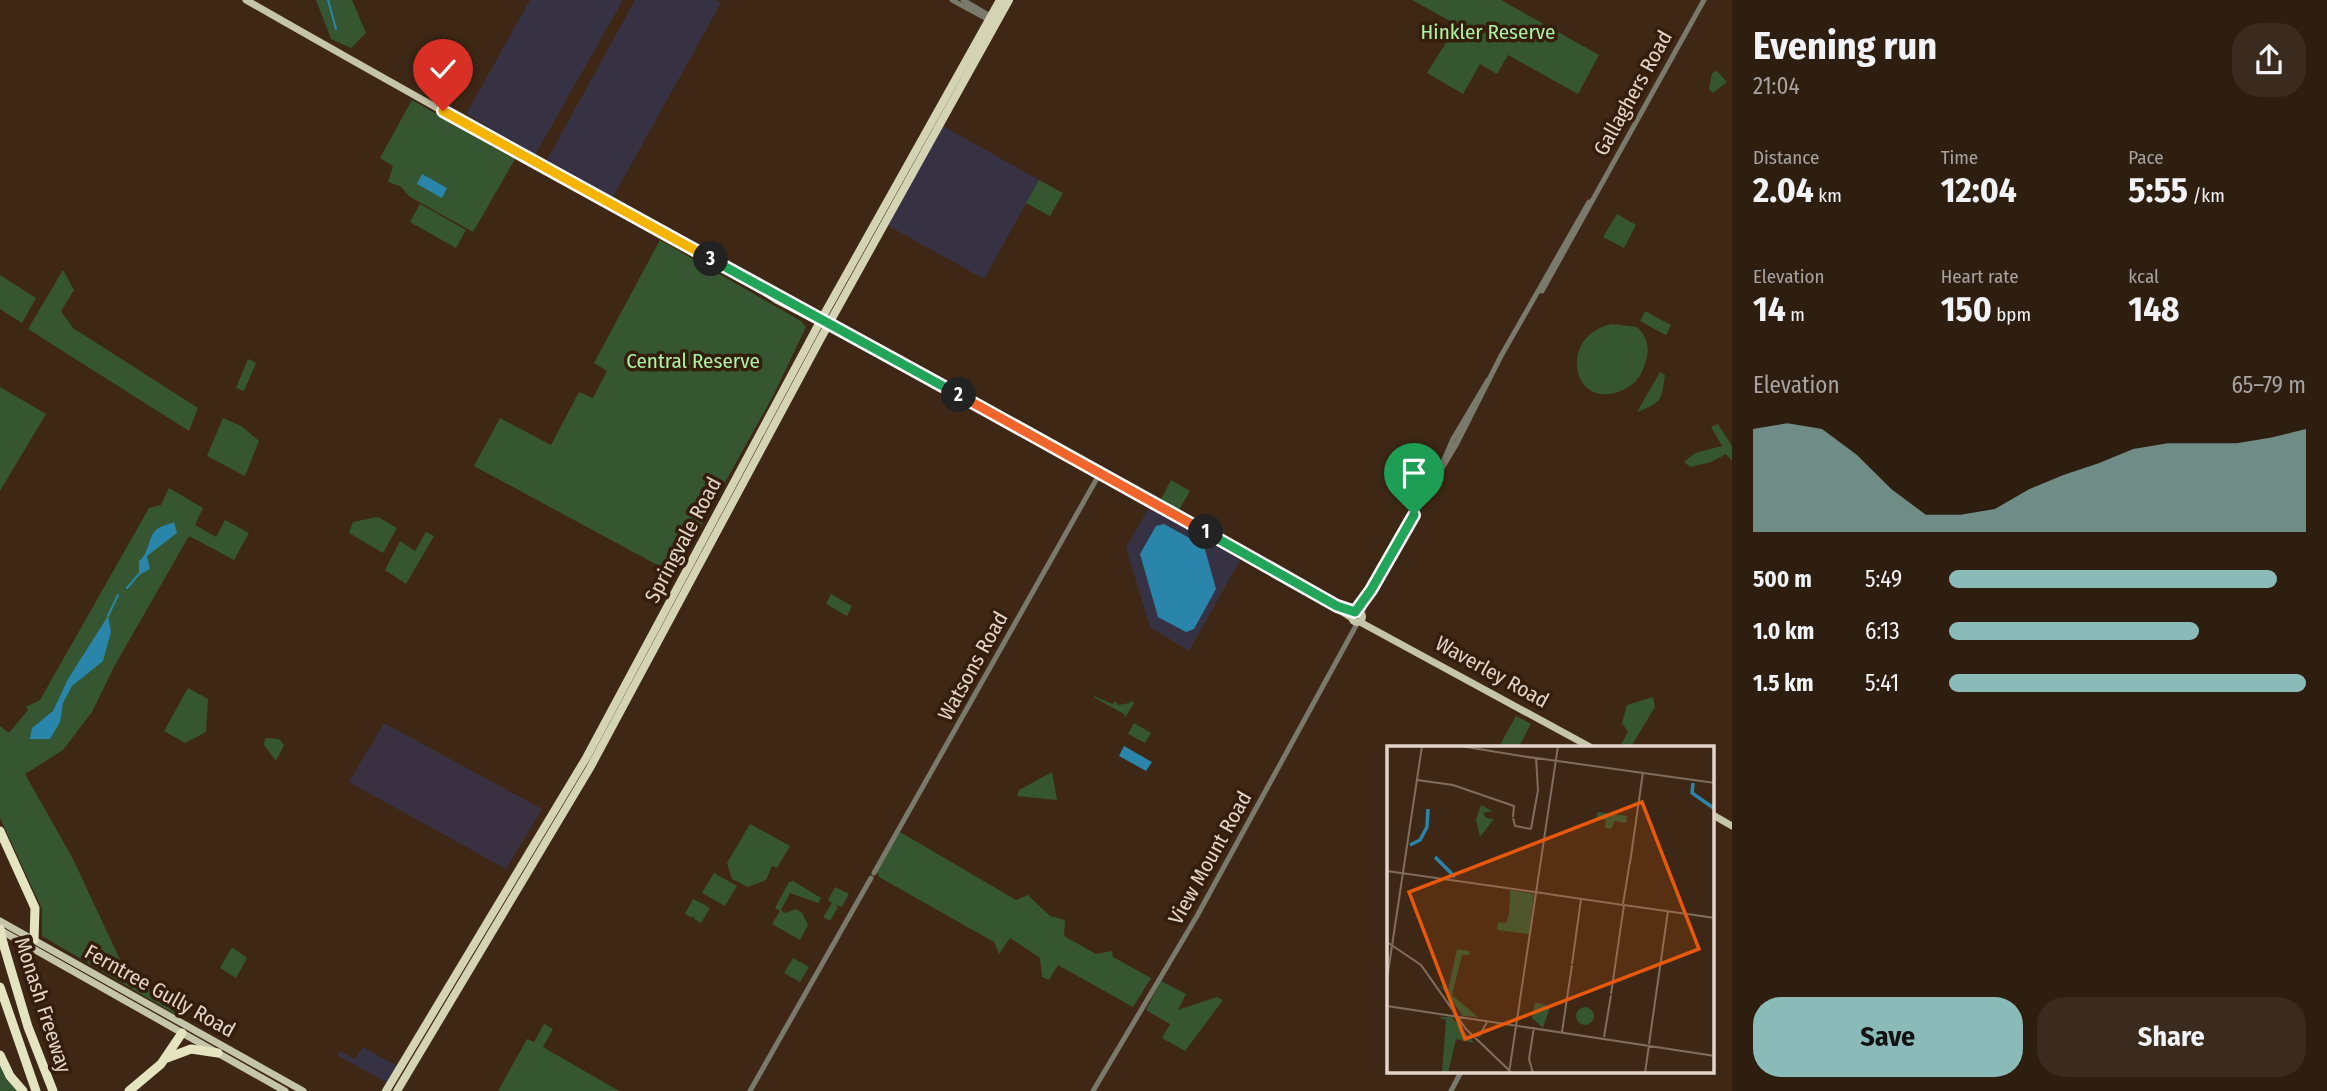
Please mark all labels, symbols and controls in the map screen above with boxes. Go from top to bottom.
park label: Hinkler Reserve [1421,19,1555,45]
text: Evening run [1753,23,1937,69]
button: share [2232,23,2306,97]
street label: Gallaghers Road [1588,26,1678,160]
pin [413,39,473,111]
icon: check [424,50,462,88]
text: 21:04 [1753,72,1800,100]
text: Distance [1753,146,1820,169]
text: Time [1941,146,1978,169]
text: Pace [2128,146,2164,169]
text: 2.04 [1753,169,1814,211]
text: 12:04 [1941,169,2017,211]
text: 5:55 [2128,169,2188,211]
text: km [1814,184,1842,207]
text: /km [2188,184,2225,207]
pin: 3 [694,242,728,276]
text: 3 [706,247,715,270]
text: Elevation [1753,265,1825,288]
text: Heart rate [1941,265,2019,288]
text: kcal [2128,265,2159,288]
text: 14 [1753,288,1786,330]
text: 150 [1941,288,1992,330]
text: 148 [2128,288,2180,330]
text: m [1786,303,1805,326]
text: bpm [1992,303,2031,326]
park label: Central Reserve [626,348,760,374]
text: Elevation [1753,371,1840,399]
text: 65–79 m [2231,371,2306,399]
pin: 2 [942,378,976,412]
text: 2 [954,383,963,406]
pin [1384,443,1444,515]
icon: arrive [1395,454,1433,492]
street label: Springvale Road [639,473,727,607]
pin: 1 [1188,514,1224,550]
text: 1 [1201,520,1210,543]
text: 500 m [1753,565,1812,593]
text: 5:49 [1865,565,1902,593]
street label: Watsons Road [932,607,1014,725]
text: 1.0 km [1753,617,1814,645]
text: 6:13 [1865,617,1900,645]
street label: Waverley Road [1431,630,1553,714]
text: 1.5 km [1753,669,1814,697]
text: 5:41 [1865,669,1899,697]
inset map [1387,746,1714,1074]
street label: View Mount Road [1163,787,1257,929]
street label: Monash Freeway [9,934,77,1077]
street label: Ferntree Gully Road [80,939,240,1043]
button: Save [1753,997,2023,1077]
button: Share [2037,997,2306,1077]

